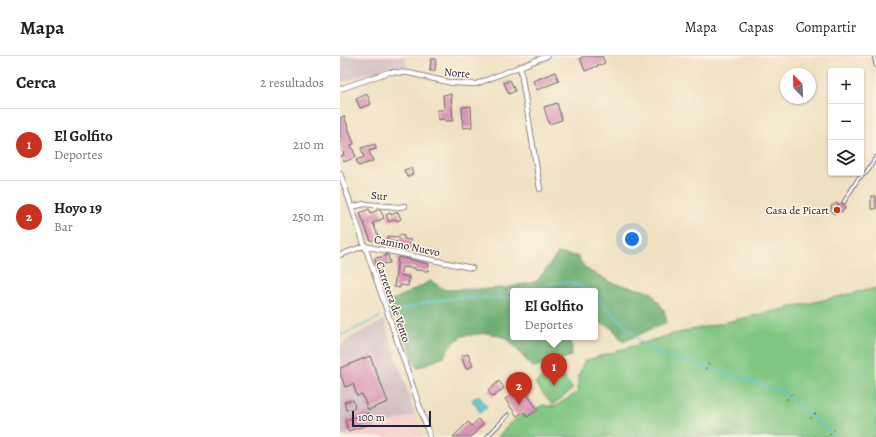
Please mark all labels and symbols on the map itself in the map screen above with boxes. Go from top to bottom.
street label: Norte [443,64,471,82]
north arrow [780,68,816,104]
street label: Sur [370,188,388,204]
place label: Casa de Picart [766,203,829,218]
marker: Casa de Picart [832,205,842,215]
your location [622,229,642,249]
street label: Camino Nuevo [373,232,442,260]
street label: Carretera de Vento [372,260,414,345]
pin: 1 [541,353,567,386]
pin: 2 [506,372,532,405]
scale bar [352,409,431,428]

